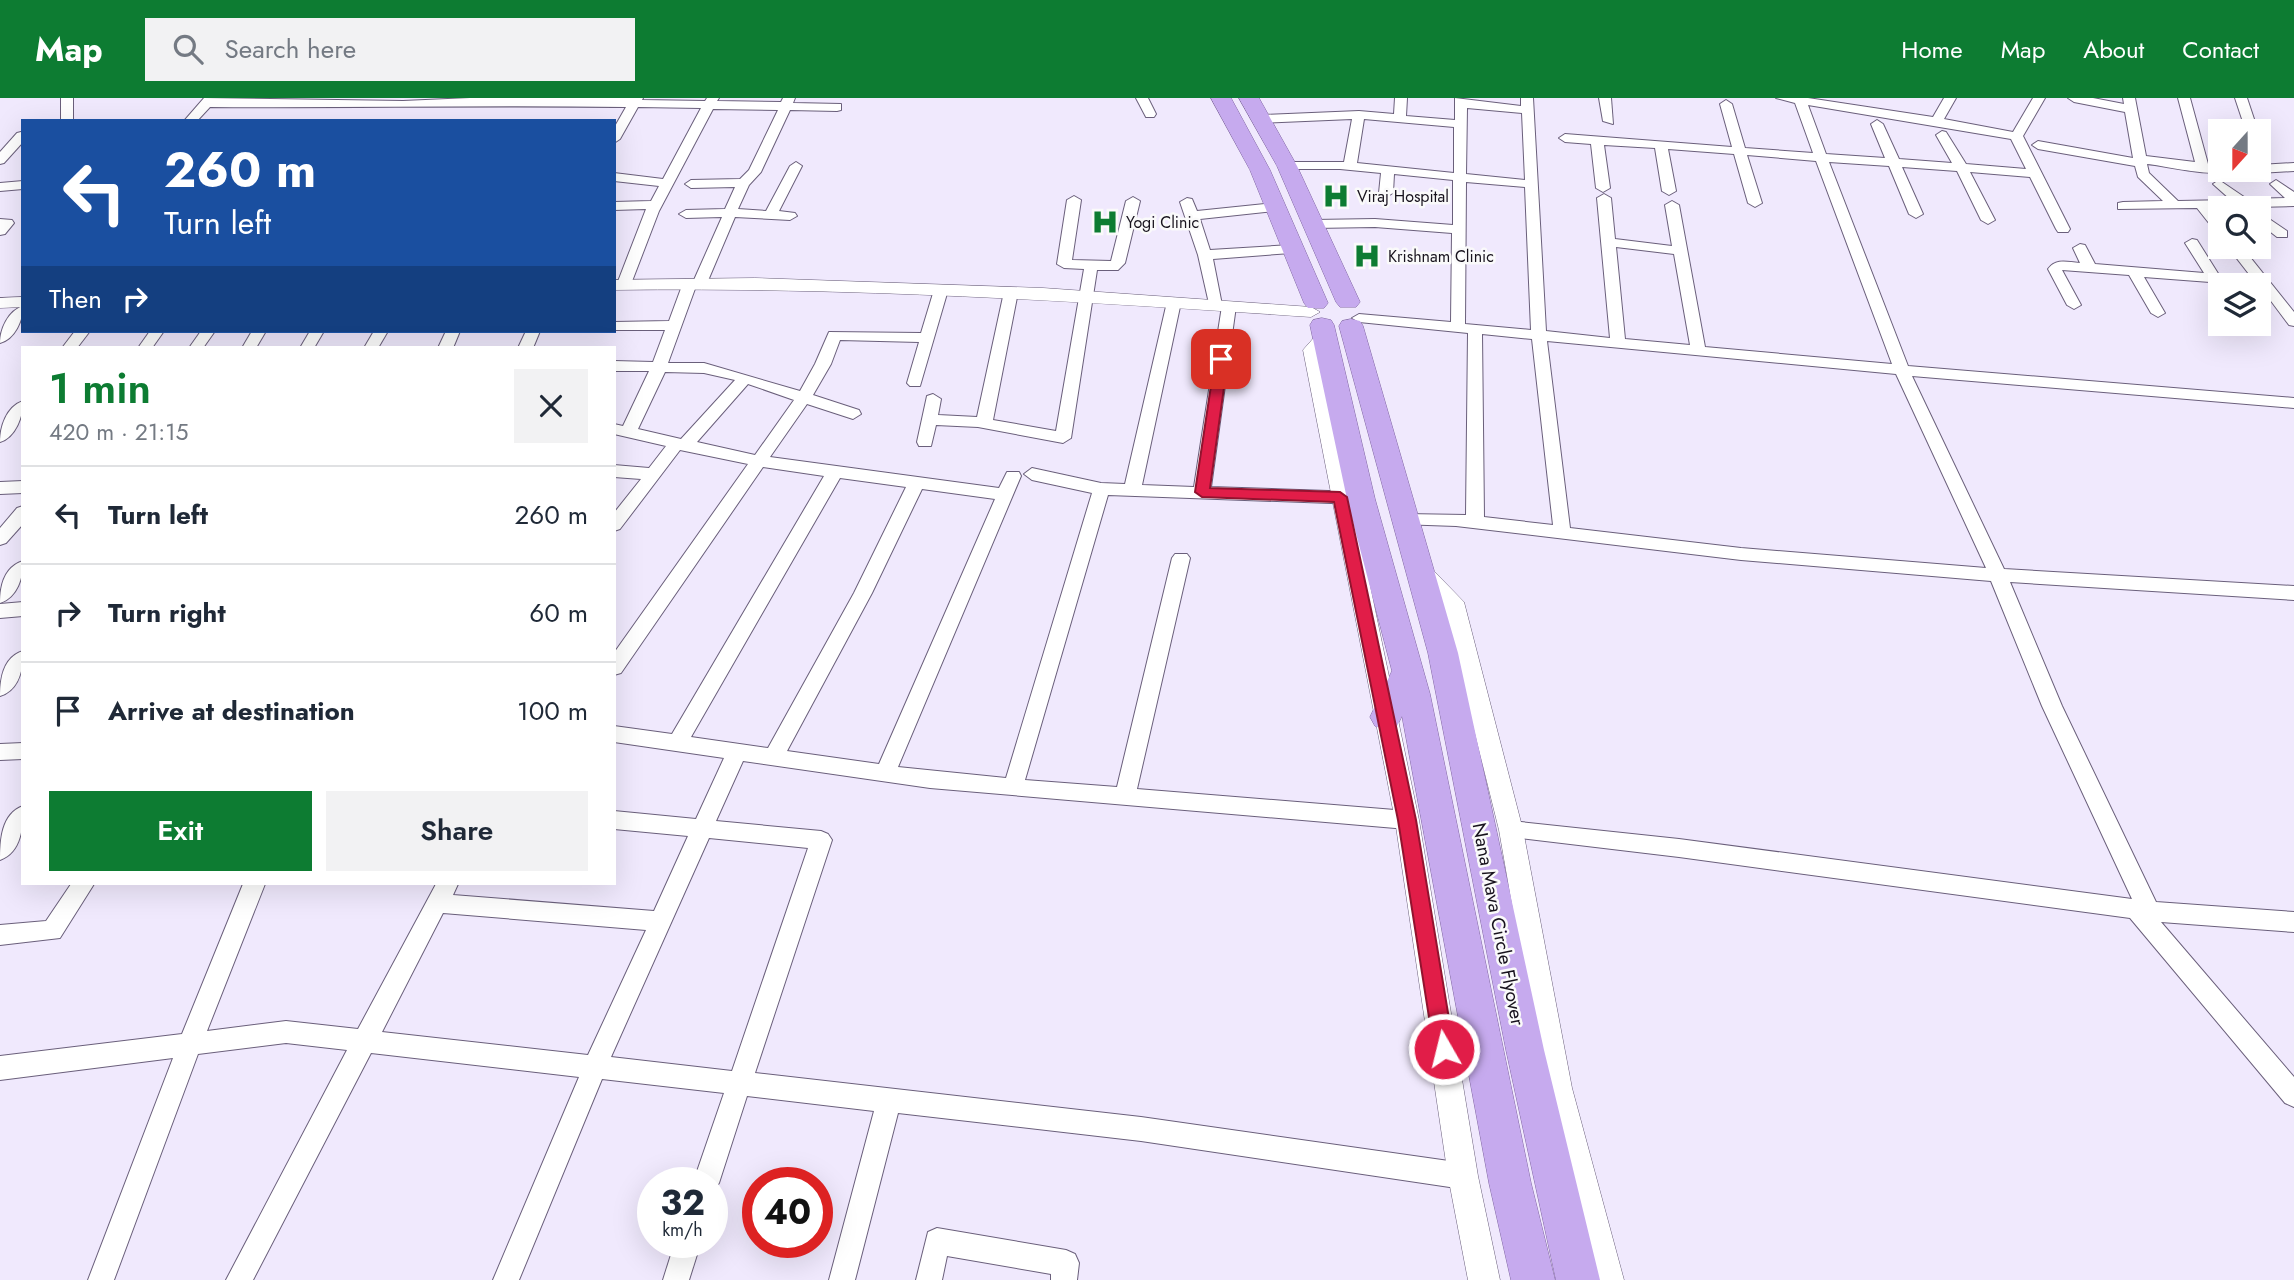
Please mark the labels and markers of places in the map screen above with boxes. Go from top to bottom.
hospital icon: Viraj Hospital [1321,181,1351,211]
place label: Viraj Hospital [1357,185,1449,208]
hospital icon: Yogi Clinic [1090,207,1120,237]
place label: Yogi Clinic [1126,211,1199,234]
hospital icon: Krishnam Clinic [1352,241,1382,271]
place label: Krishnam Clinic [1388,245,1494,268]
pin [1191,329,1251,389]

